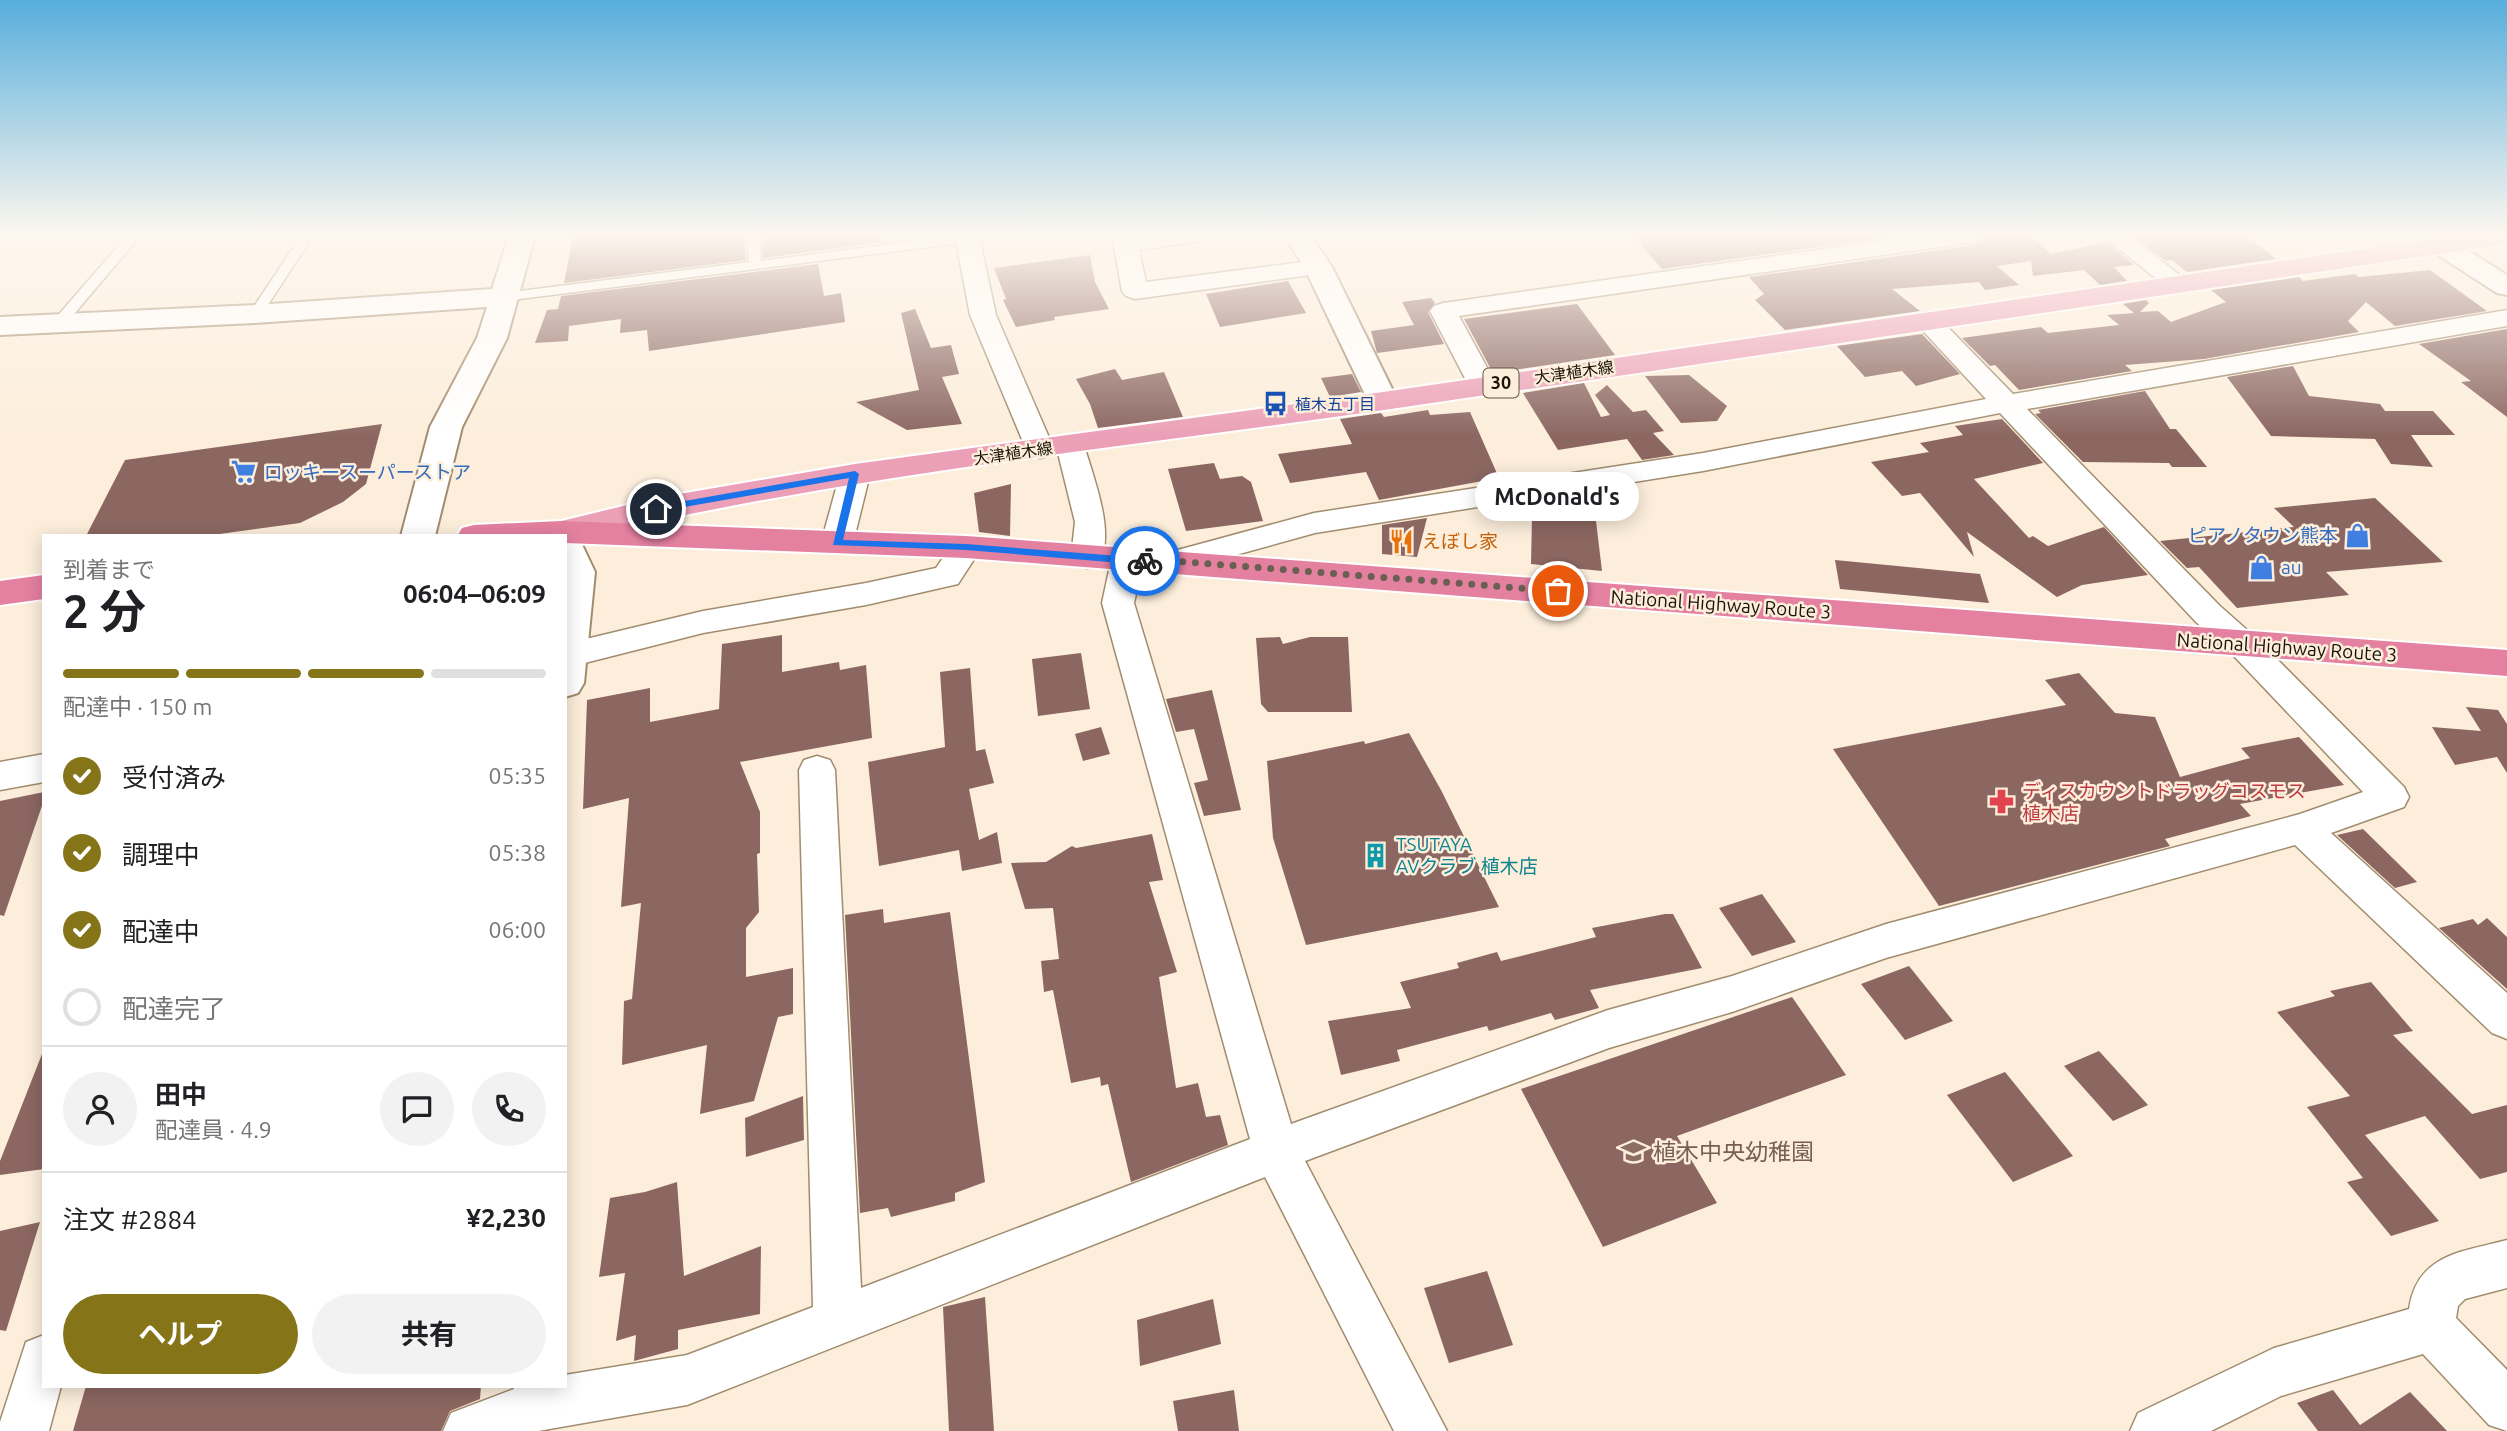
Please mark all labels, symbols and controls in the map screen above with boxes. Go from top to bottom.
street label: 大津植木線 [1533,358,1615,386]
road number: 30 [1484,368,1518,398]
bus stop icon: 植木五丁目 [1261,390,1289,418]
place label: 植木五丁目 [1295,395,1375,413]
street label: 大津植木線 [972,439,1054,467]
supermarket icon: ロッキースーパーストア [230,458,258,486]
place label: ロッキースーパーストア [264,461,471,483]
callout: McDonald's [1476,472,1640,521]
pin [626,479,686,539]
text: McDonald's [1494,484,1620,509]
icon: home [637,490,675,528]
shop icon: ピアノタウン熊本 [2344,521,2372,549]
place label: ピアノタウン熊本 [2188,524,2338,546]
courier [1110,526,1180,596]
restaurant icon: えぼし家 [1388,527,1416,555]
place label: えぼし家 [1422,530,1498,552]
icon: bike [1126,542,1164,580]
shop icon: au [2247,553,2275,581]
place label: au [2281,556,2302,578]
text: 到着まで [63,557,155,582]
pin [1528,561,1588,621]
icon: bag [1539,572,1577,610]
text: 06:04–06:09 [403,579,546,608]
text: 2 分 [63,585,146,637]
street label: National Highway Route 3 [1610,585,1832,623]
street label: National Highway Route 3 [2176,628,2398,666]
text: 配達中 · 150 m [63,694,212,719]
icon: check [63,757,101,795]
text: 受付済み [122,763,226,792]
text: 05:35 [488,763,546,788]
place label: ディスカウントドラッグコスモス 植木店 [2022,780,2306,824]
pharmacy icon: ディスカウントドラッグコスモス 植木店 [1988,788,2016,816]
place label: TSUTAYA AVクラブ 植木店 [1396,833,1538,877]
icon: check [63,834,101,872]
text: 調理中 [122,840,200,869]
text: 05:38 [488,840,546,865]
building icon: TSUTAYA AVクラブ 植木店 [1362,841,1390,869]
icon: check [63,911,101,949]
text: 配達中 [122,917,200,946]
text: 06:00 [488,917,546,942]
text: 配達完了 [122,994,226,1023]
button: person [63,1072,137,1146]
button: chat [380,1072,454,1146]
button: phone [472,1072,546,1146]
text: 田中 [155,1080,207,1109]
text: 配達員 · 4.9 [155,1117,272,1142]
school or university icon: 植木中央幼稚園 [1619,1138,1647,1166]
place label: 植木中央幼稚園 [1653,1139,1814,1164]
text: ¥2,230 [466,1203,546,1232]
text: 注文 #2884 [63,1205,197,1234]
button: ヘルプ [63,1294,298,1374]
button: 共有 [312,1294,546,1374]

